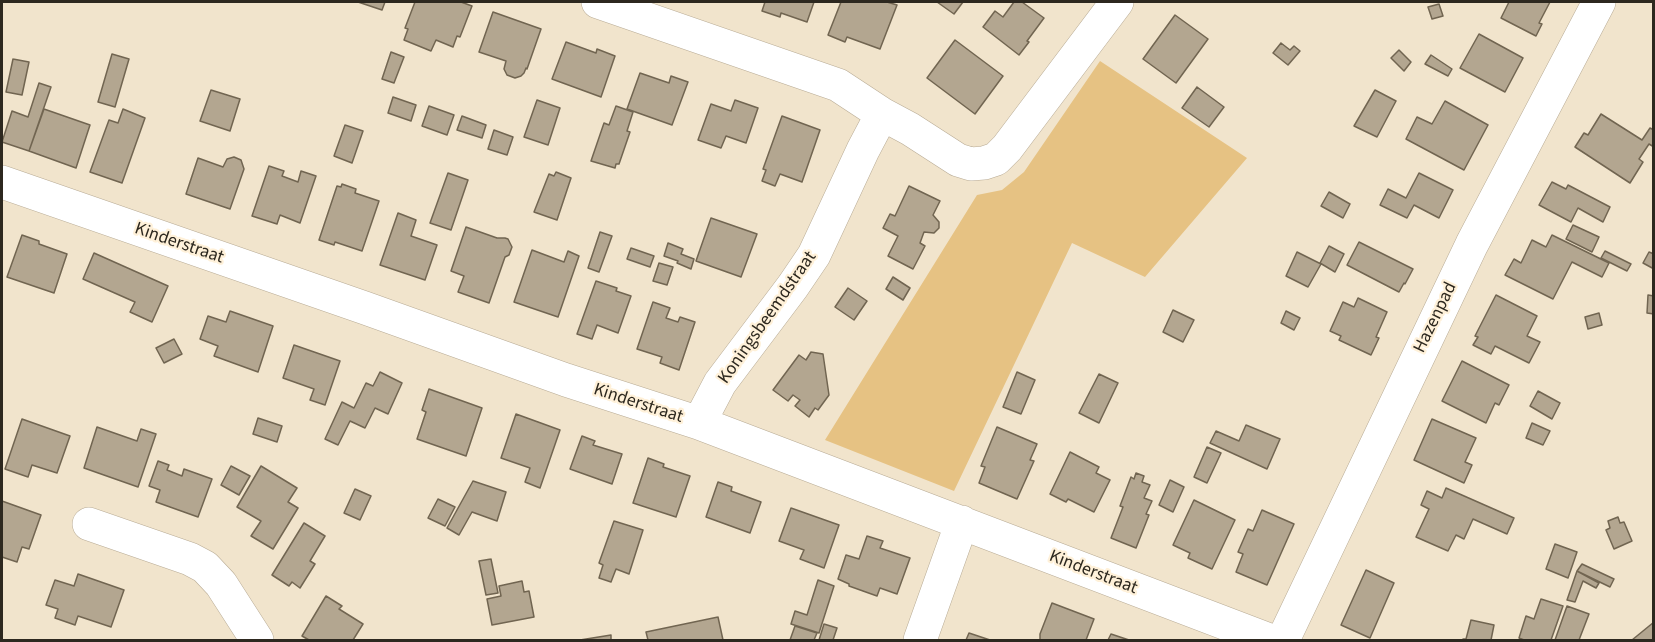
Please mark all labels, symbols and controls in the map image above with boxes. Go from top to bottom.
street label: Kinderstraat [132,219,226,269]
street label: Koningsbeemdstraat [714,248,822,388]
street label: Hazenpad [1410,279,1462,357]
street label: Kinderstraat [591,379,685,429]
street label: Kinderstraat [1046,546,1140,600]

